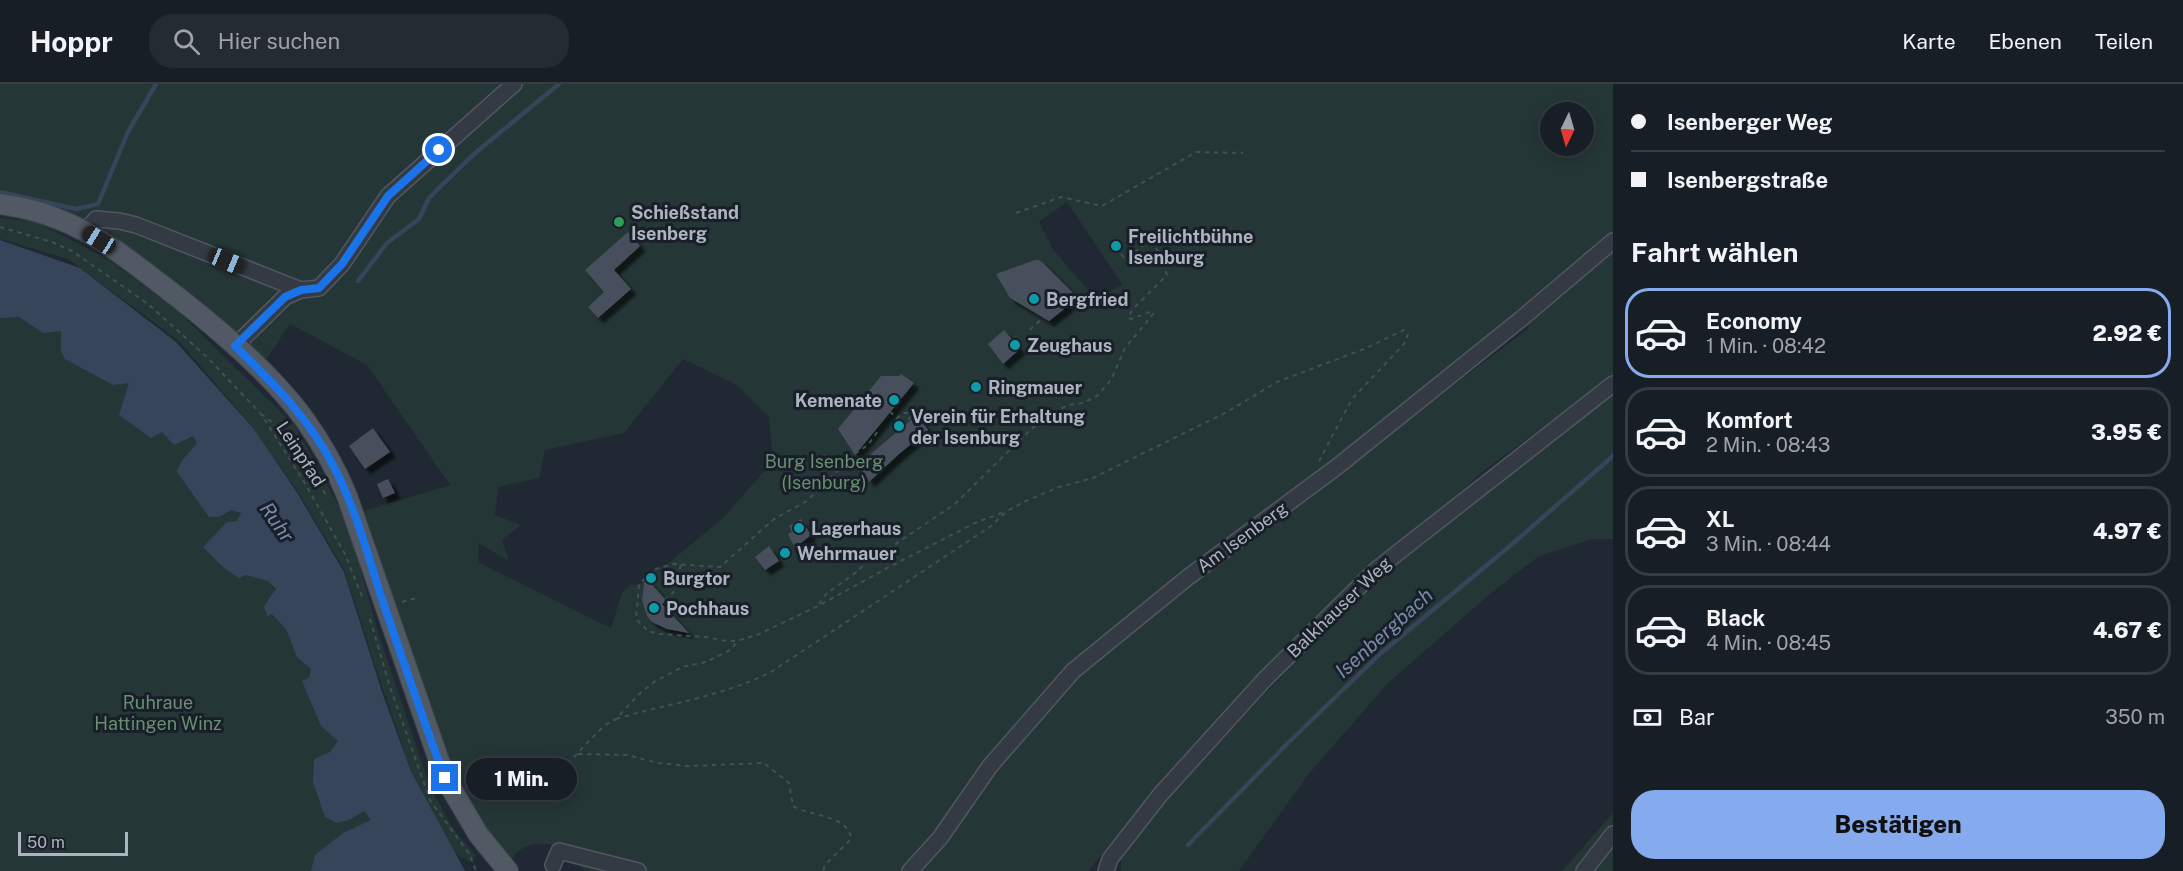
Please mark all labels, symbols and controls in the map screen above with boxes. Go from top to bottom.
search box [149,14,569,68]
text: Hoppr [30,25,113,58]
icon: search [170,25,203,58]
text: Hier suchen [218,28,340,54]
text: Karte [1902,29,1956,54]
text: Ebenen [1989,29,2062,54]
text: Teilen [2095,29,2153,54]
north arrow [1540,102,1594,156]
map controls [1540,102,1594,156]
text: Isenberger Weg [1667,109,1832,135]
route start [425,136,452,163]
text: Isenbergstraße [1667,167,1828,193]
place label: Schießstand Isenberg [631,202,739,244]
marker: Schießstand Isenberg [612,215,626,229]
car [79,223,119,257]
place label: Freilichtbühne Isenburg [1128,226,1253,268]
text: Fahrt wählen [1631,236,1799,268]
marker: Freilichtbühne Isenburg [1109,239,1123,253]
car [207,246,247,276]
place label: Bergfried [1046,289,1128,310]
marker: Bergfried [1027,292,1041,306]
icon: car [1634,306,1688,360]
text: Economy [1706,308,1802,334]
text: 2.92 € [2092,320,2162,346]
text: 1 Min. · 08:42 [1706,334,1826,358]
place label: Zeughaus [1027,335,1112,356]
marker: Zeughaus [1008,338,1022,352]
place label: Ringmauer [988,377,1083,398]
marker: Ringmauer [969,380,983,394]
place label: Kemenate [795,390,882,411]
marker: Kemenate [887,393,901,407]
icon: car [1634,405,1688,459]
place label: Verein für Erhaltung der Isenburg [911,406,1085,448]
text: Komfort [1706,407,1793,433]
street label: Leinpfad [272,417,330,491]
marker: Verein für Erhaltung der Isenburg [892,419,906,433]
text: 3.95 € [2091,419,2162,445]
text: 2 Min. · 08:43 [1706,433,1830,457]
park label: Burg Isenberg (Isenburg) [765,451,883,493]
water label: Ruhr [255,497,299,547]
street label: Am Isenberg [1193,497,1291,577]
icon: car [1634,504,1688,558]
text: XL [1706,506,1734,532]
place label: Lagerhaus [811,518,901,539]
text: 4.97 € [2093,518,2162,544]
marker: Lagerhaus [792,521,806,535]
text: 3 Min. · 08:44 [1706,532,1831,556]
place label: Wehrmauer [797,543,897,564]
marker: Wehrmauer [778,546,792,560]
street label: Balkhauser Weg [1283,552,1395,662]
place label: Burgtor [663,568,731,589]
marker: Burgtor [644,571,658,585]
water label: Isenbergbach [1330,583,1438,683]
place label: Pochhaus [666,598,749,619]
marker: Pochhaus [647,601,661,615]
icon: car [1634,603,1688,657]
text: Black [1706,605,1765,631]
text: 4.67 € [2093,617,2162,643]
text: 4 Min. · 08:45 [1706,631,1831,655]
park label: Ruhraue Hattingen Winz [94,692,222,734]
icon: cash [1631,701,1664,734]
text: Bar [1679,704,1715,730]
text: 350 m [2105,705,2165,729]
callout: 1 Min. [466,757,577,799]
route end [431,764,458,791]
text: 1 Min. [494,767,549,791]
button: Bestätigen [1631,790,2165,859]
scale bar [18,829,128,856]
text: 50 m [27,833,65,852]

